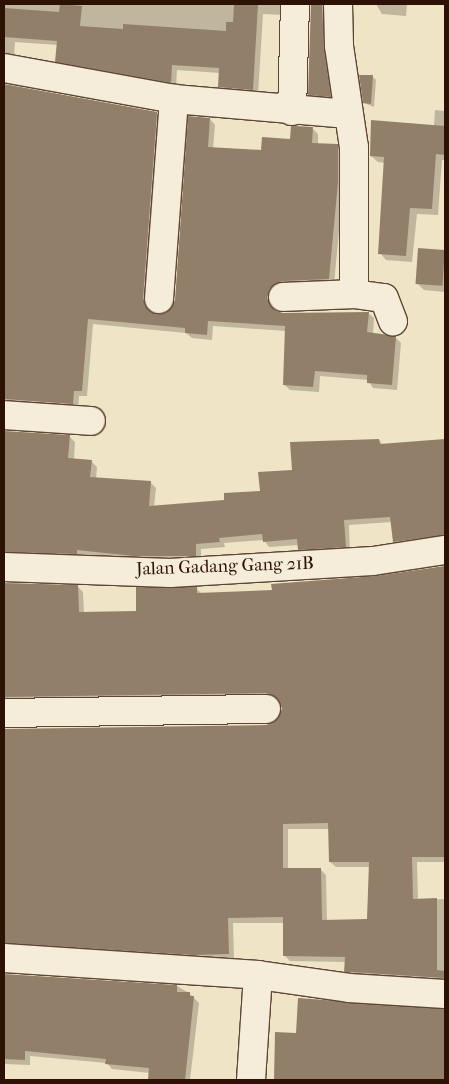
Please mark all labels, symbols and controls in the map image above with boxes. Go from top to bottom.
street label: Jalan Gadang Gang 21B [136,553,314,581]

